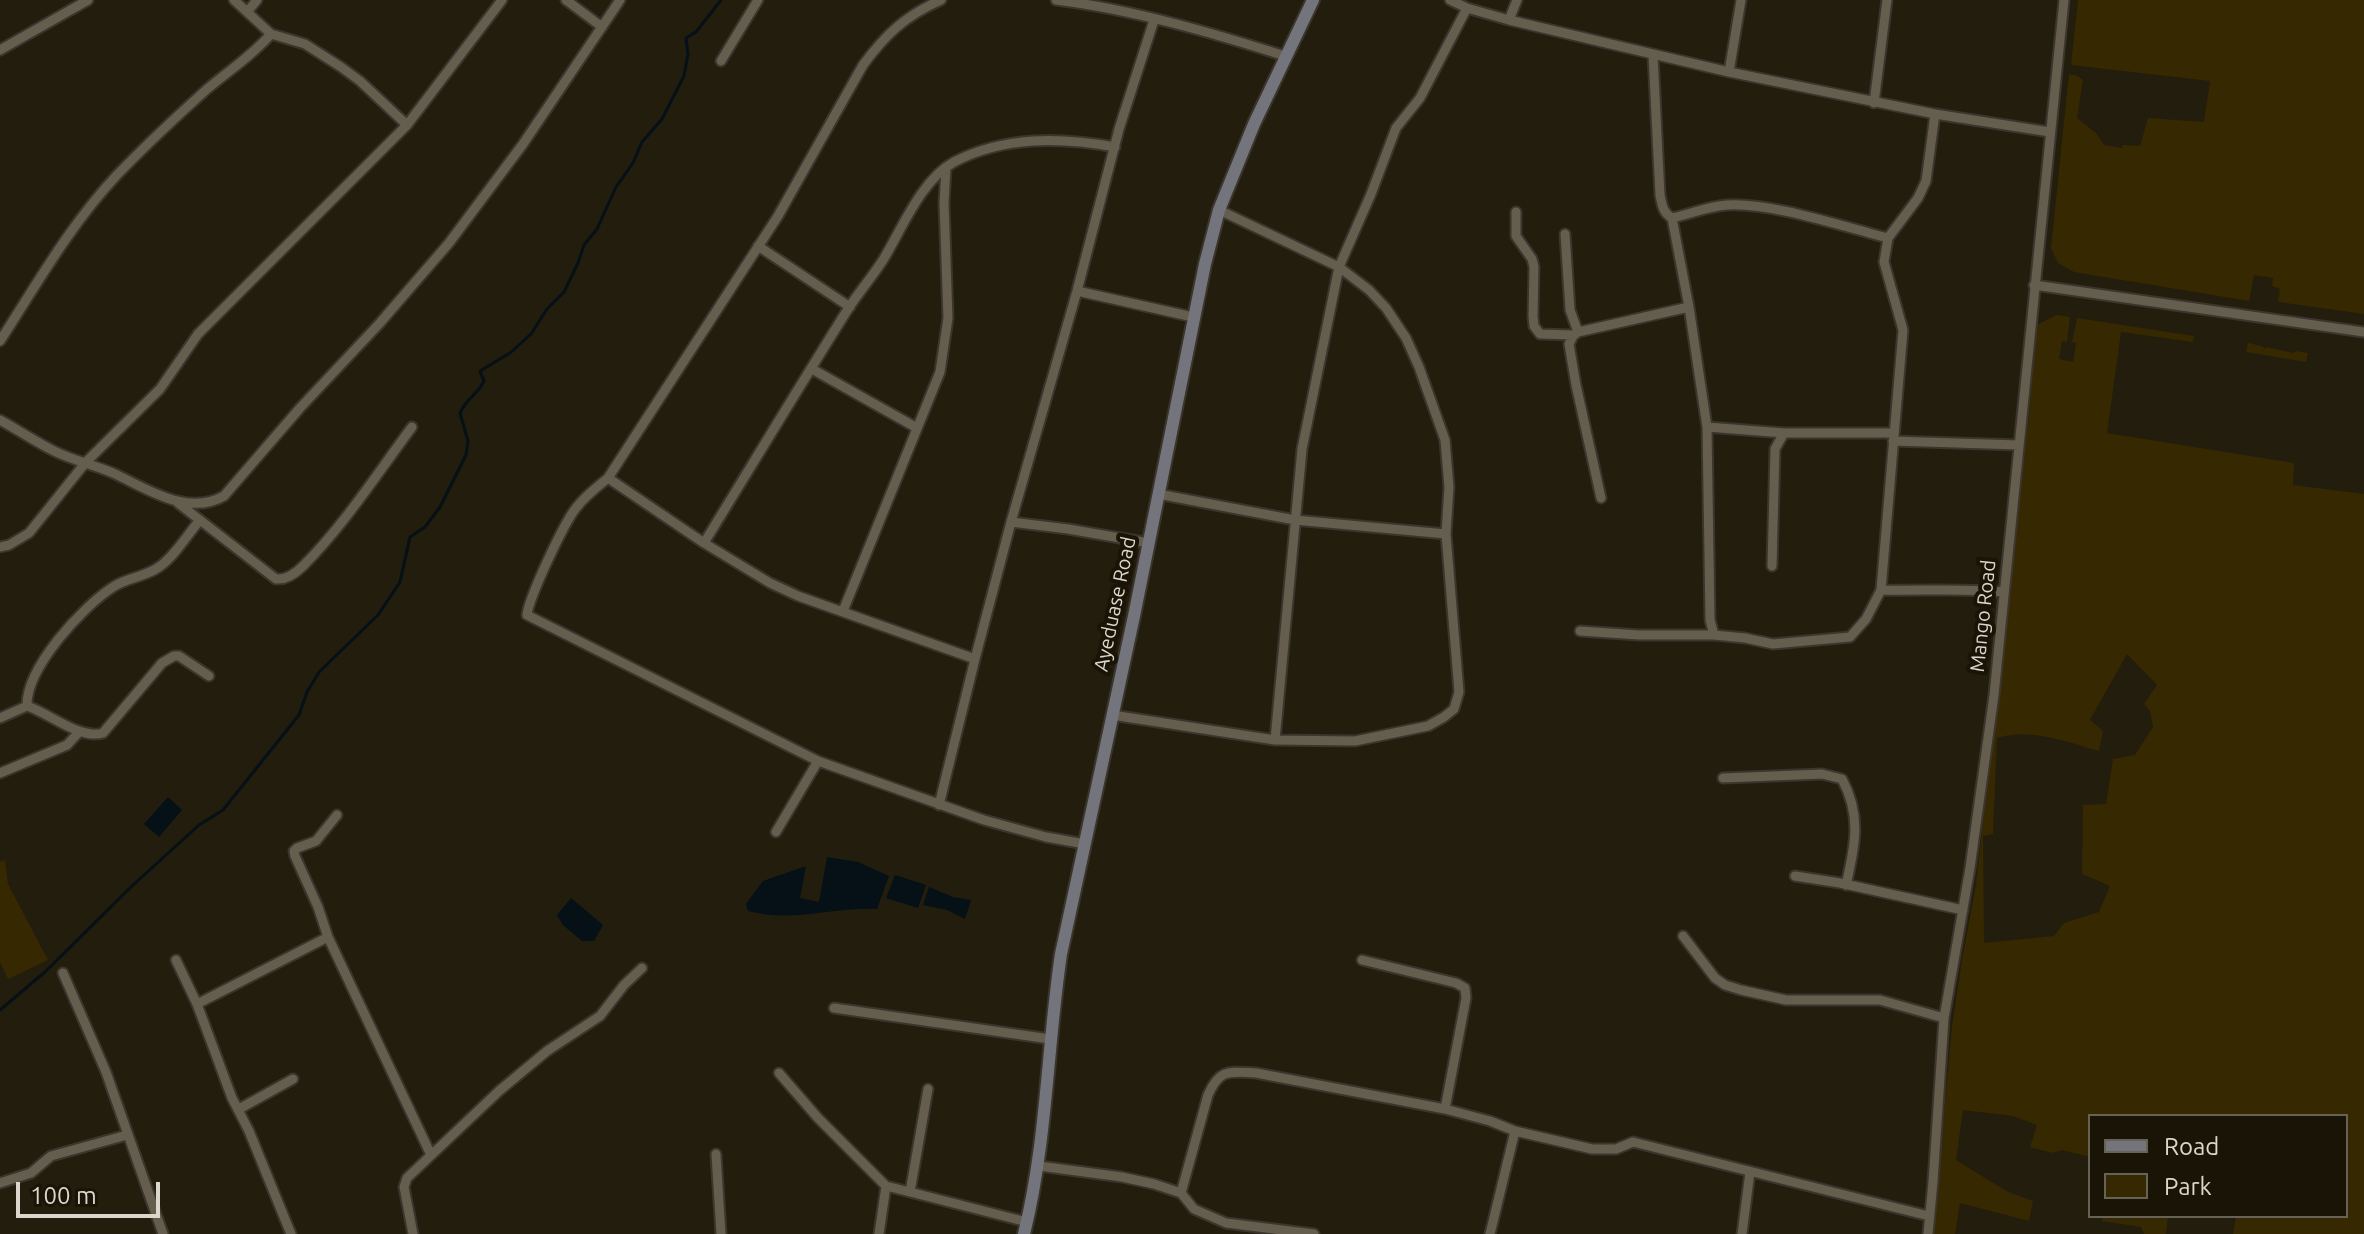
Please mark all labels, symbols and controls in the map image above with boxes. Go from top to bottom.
street label: Ayeduase Road [1089,534,1141,674]
street label: Mango Road [1965,559,2001,673]
legend [2088,1114,2348,1218]
text: Road [2164,1133,2219,1160]
scale bar [20,1166,164,1216]
text: Park [2164,1173,2212,1200]
text: 100 m [30,1182,97,1209]

